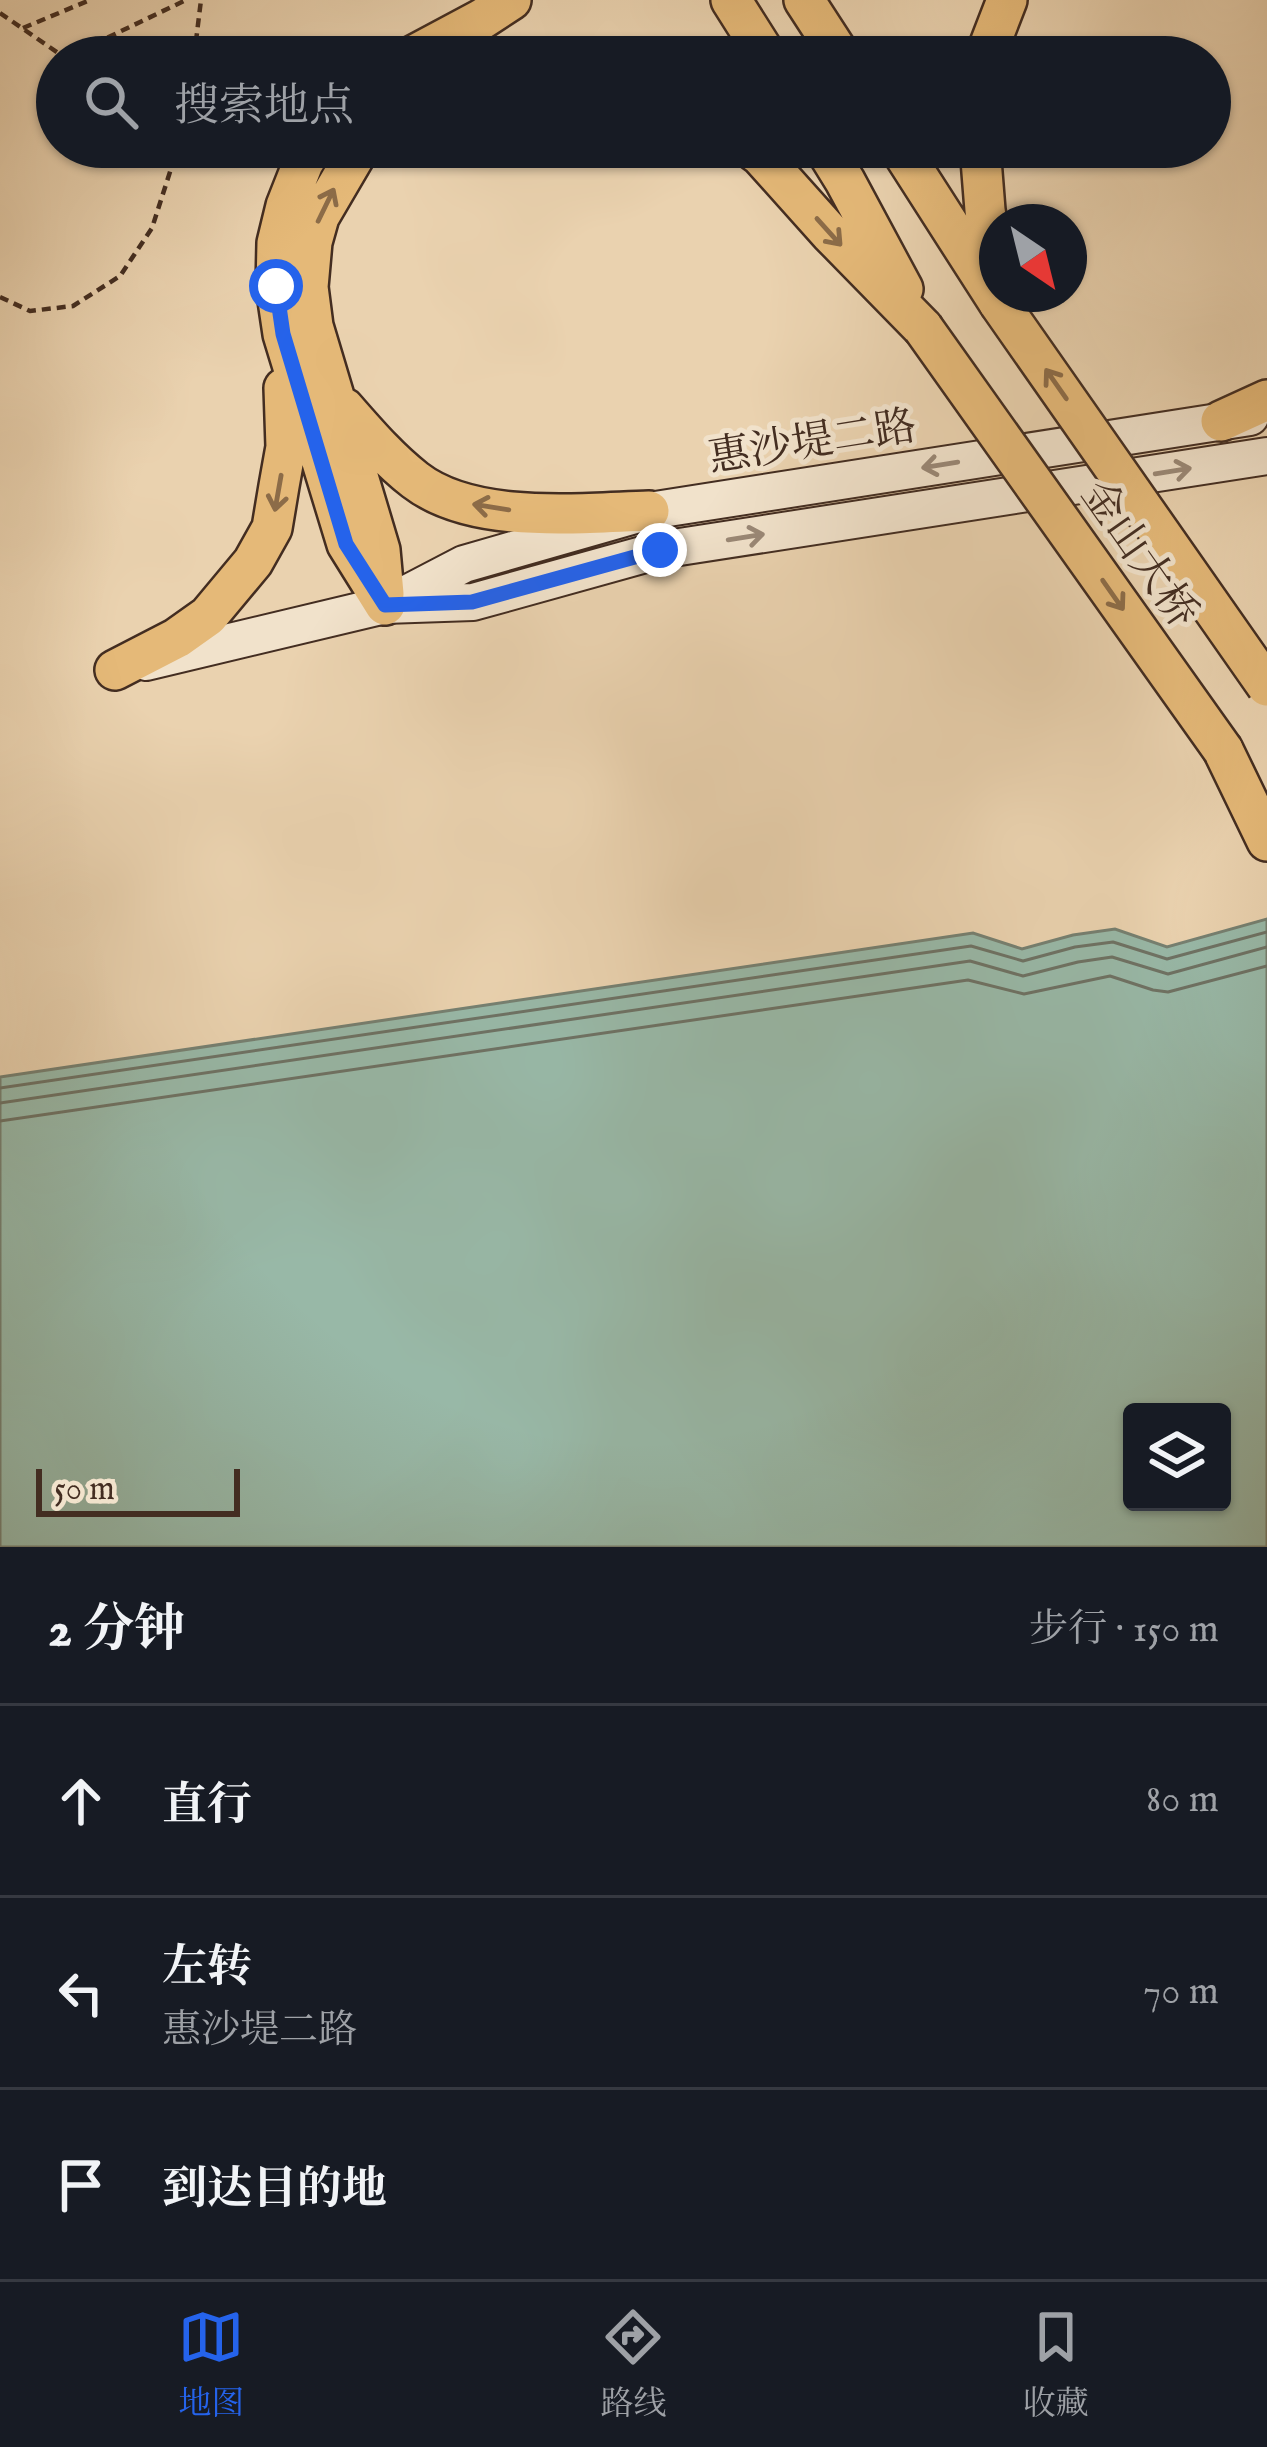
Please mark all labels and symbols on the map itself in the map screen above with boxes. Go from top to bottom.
one-way arrow [316,188,339,223]
north arrow [979,204,1087,312]
one-way arrow [815,216,842,246]
route start [249,259,303,313]
one-way arrow [1044,368,1069,401]
street label: 惠沙堤二路 [705,401,920,486]
one-way arrow [921,455,960,478]
one-way arrow [1152,459,1191,482]
street label: 金山大桥 [1068,471,1208,639]
one-way arrow [266,472,288,511]
one-way arrow [472,495,511,518]
route end [633,523,687,577]
one-way arrow [725,525,764,548]
one-way arrow [1100,578,1125,611]
scale bar [36,1463,240,1516]

